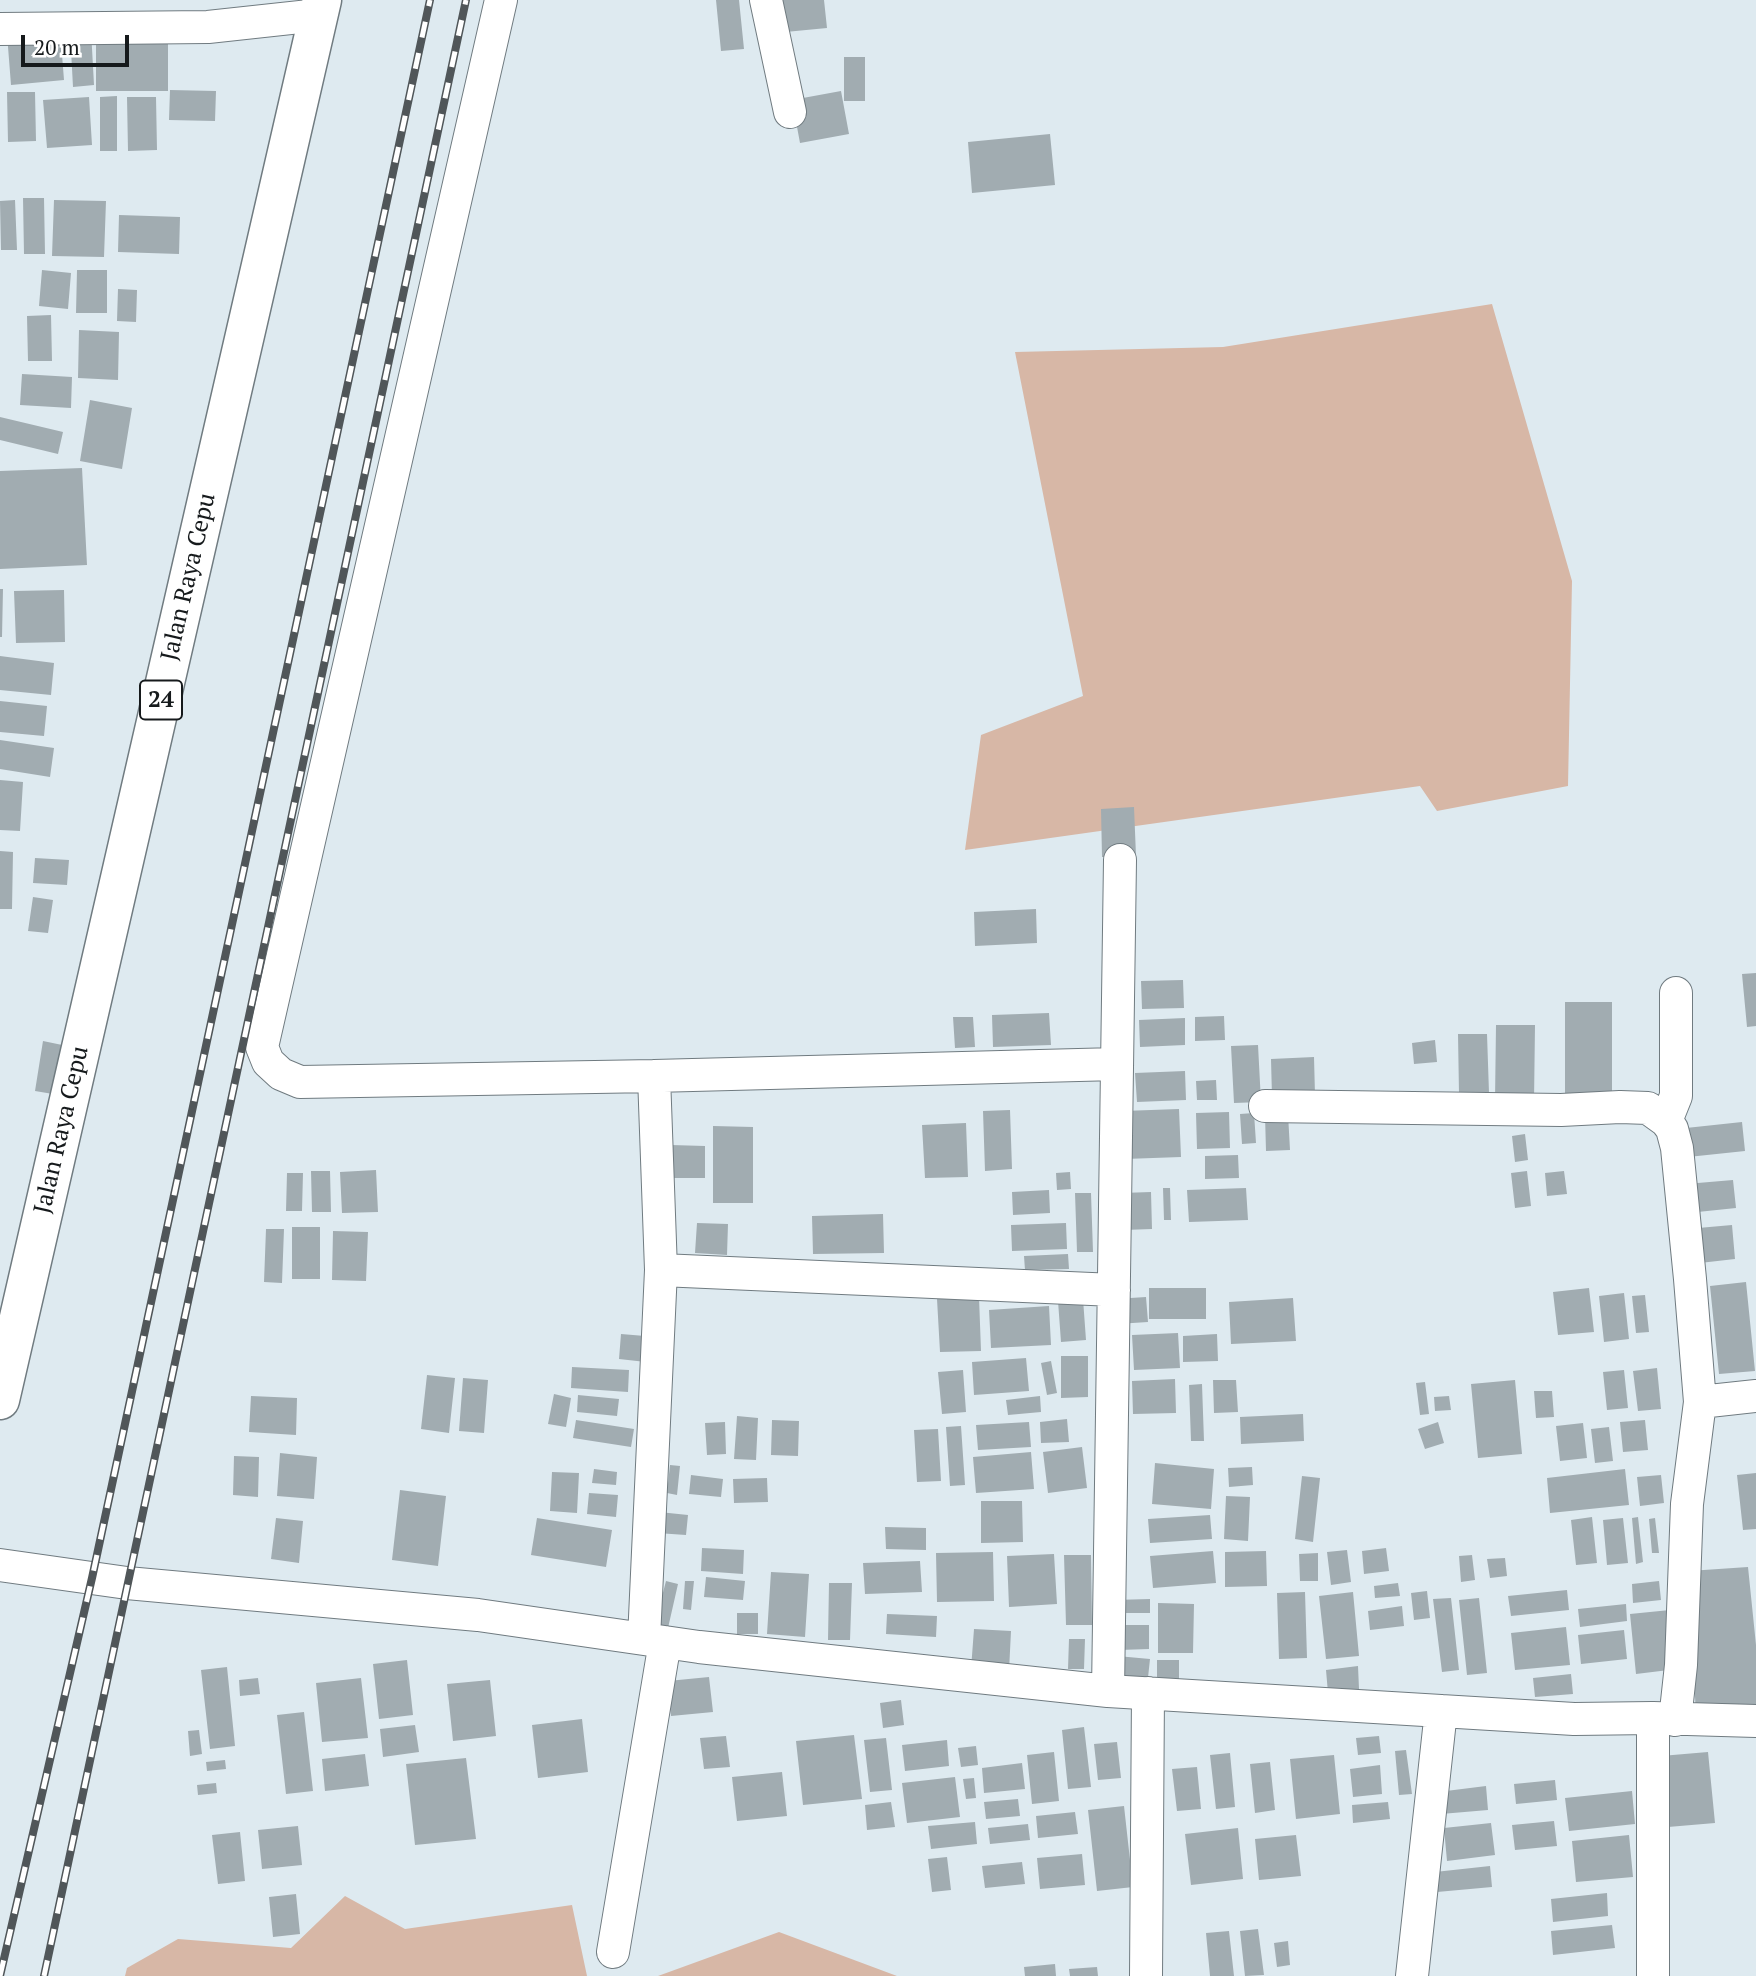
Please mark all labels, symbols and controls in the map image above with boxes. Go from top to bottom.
scale bar [24,21,133,65]
text: 20 m [34,33,80,61]
street label: Jalan Raya Cepu [156,490,222,664]
road number: 24 [140,680,182,720]
street label: Jalan Raya Cepu [29,1043,95,1217]

